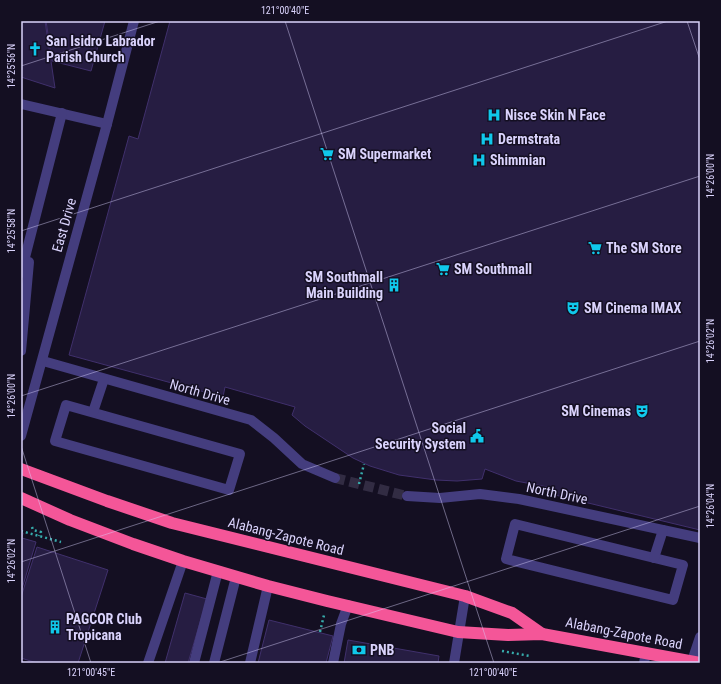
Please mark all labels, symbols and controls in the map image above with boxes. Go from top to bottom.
text: 121°00'40"E [261,5,309,16]
place label: San Isidro Labrador Parish Church [46,33,156,65]
church icon: San Isidro Labrador Parish Church [27,41,43,57]
text: 14°25'56"N [6,44,17,88]
hospital icon: Nisce Skin N Face [486,107,502,123]
place label: Nisce Skin N Face [505,107,606,123]
hospital icon: Dermstrata [479,131,495,147]
place label: Dermstrata [498,131,561,147]
supermarket icon: SM Supermarket [319,146,335,162]
place label: SM Supermarket [338,146,431,162]
hospital icon: Shimmian [471,152,487,168]
place label: Shimmian [490,152,546,168]
text: 14°26'00"N [705,154,716,198]
street label: East Drive [49,196,79,254]
text: 14°25'58"N [6,209,17,253]
supermarket icon: The SM Store [587,240,603,256]
place label: The SM Store [606,240,682,256]
supermarket icon: SM Southmall [435,261,451,277]
place label: SM Southmall [454,261,532,277]
place label: SM Southmall Main Building [305,269,383,301]
building icon: SM Southmall Main Building [386,277,402,293]
theatre icon: SM Cinema IMAX [565,300,581,316]
place label: SM Cinema IMAX [584,300,682,316]
text: 14°26'02"N [705,319,716,363]
text: 14°26'00"N [6,374,17,418]
street label: North Drive [168,376,233,408]
place label: SM Cinemas [561,403,631,419]
theatre icon: SM Cinemas [634,403,650,419]
place label: Social Security System [375,420,466,452]
public building icon: Social Security System [469,428,485,444]
street label: North Drive [525,479,590,507]
text: 14°26'04"N [705,484,716,528]
street label: Alabang-Zapote Road [226,514,346,558]
text: 14°26'02"N [6,539,17,583]
place label: PAGCOR Club Tropicana [66,611,142,643]
street label: Alabang-Zapote Road [564,614,684,652]
building icon: PAGCOR Club Tropicana [47,619,63,635]
bank icon: PNB [351,642,367,658]
place label: PNB [370,642,395,658]
text: 121°00'45"E [67,667,115,678]
text: 121°00'40"E [469,667,517,678]

